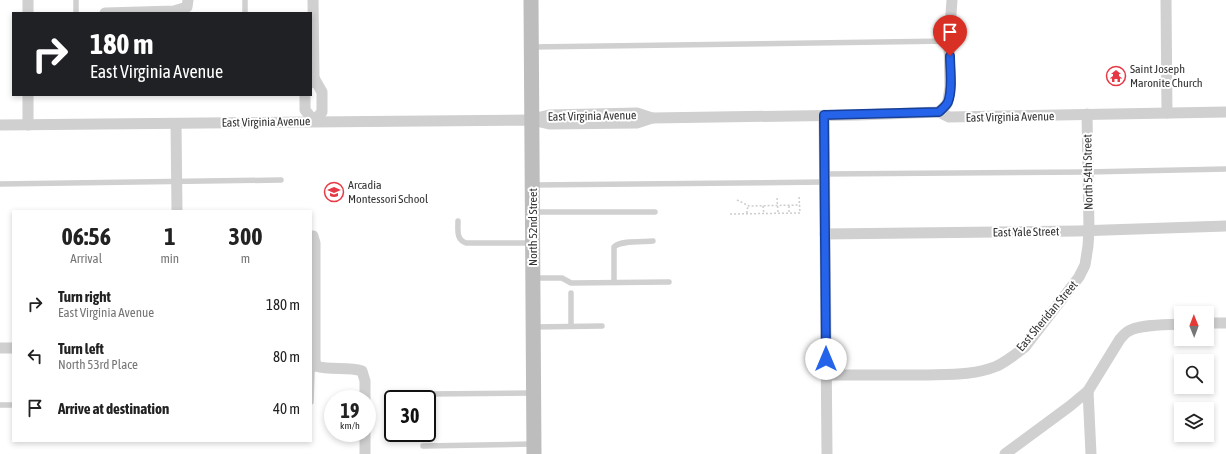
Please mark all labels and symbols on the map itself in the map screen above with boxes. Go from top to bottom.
pin [933,15,967,56]
place label: Saint Joseph Maronite Church [1130,62,1203,90]
temple icon: Saint Joseph Maronite Church [1105,65,1127,87]
street label: East Virginia Avenue [547,108,637,124]
street label: East Virginia Avenue [965,109,1055,125]
street label: East Virginia Avenue [221,114,311,130]
street label: North 54th Street [1080,134,1096,210]
place label: Arcadia Montessori School [348,178,429,206]
school or university icon: Arcadia Montessori School [323,181,345,203]
street label: North 52nd Street [526,188,540,266]
street label: East Yale Street [993,224,1060,240]
street label: East Sheridan Street [1013,277,1081,354]
north arrow [1174,306,1214,346]
position arrow [805,338,847,380]
speed limit sign: 30 [384,390,436,442]

